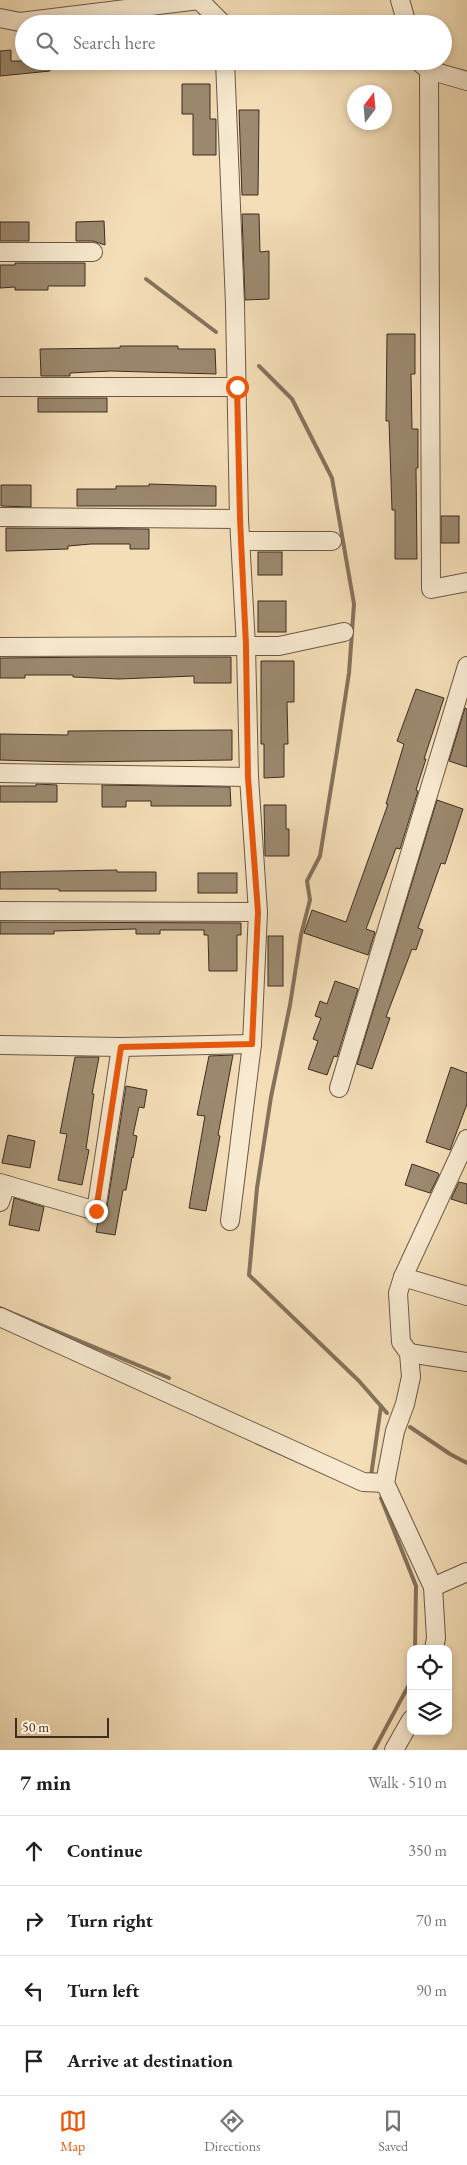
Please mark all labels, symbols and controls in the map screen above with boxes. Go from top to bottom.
search box [15,15,452,70]
icon: search [33,29,61,57]
text: Search here [73,30,155,55]
north arrow [347,85,392,130]
route start [226,376,249,399]
route end [85,1200,108,1223]
map controls [407,1645,452,1735]
button: locate [407,1645,452,1690]
button: layers [407,1690,452,1735]
scale bar [15,1715,109,1738]
text: 50 m [22,1718,49,1736]
text: 7 min [20,1769,71,1796]
text: Walk · 510 m [368,1772,447,1793]
icon: ahead [20,1837,48,1865]
text: Continue [67,1838,142,1863]
text: 350 m [408,1840,447,1861]
icon: right [20,1907,48,1935]
text: Turn right [67,1908,153,1933]
text: 70 m [416,1910,447,1931]
icon: left [20,1977,48,2005]
text: Turn left [67,1978,139,2003]
text: 90 m [416,1980,447,2001]
icon: arrive [20,2047,48,2075]
text: Arrive at destination [67,2048,233,2073]
tab: Map [59,2107,87,2155]
tab: Directions [204,2107,261,2155]
tab: Saved [378,2107,408,2155]

